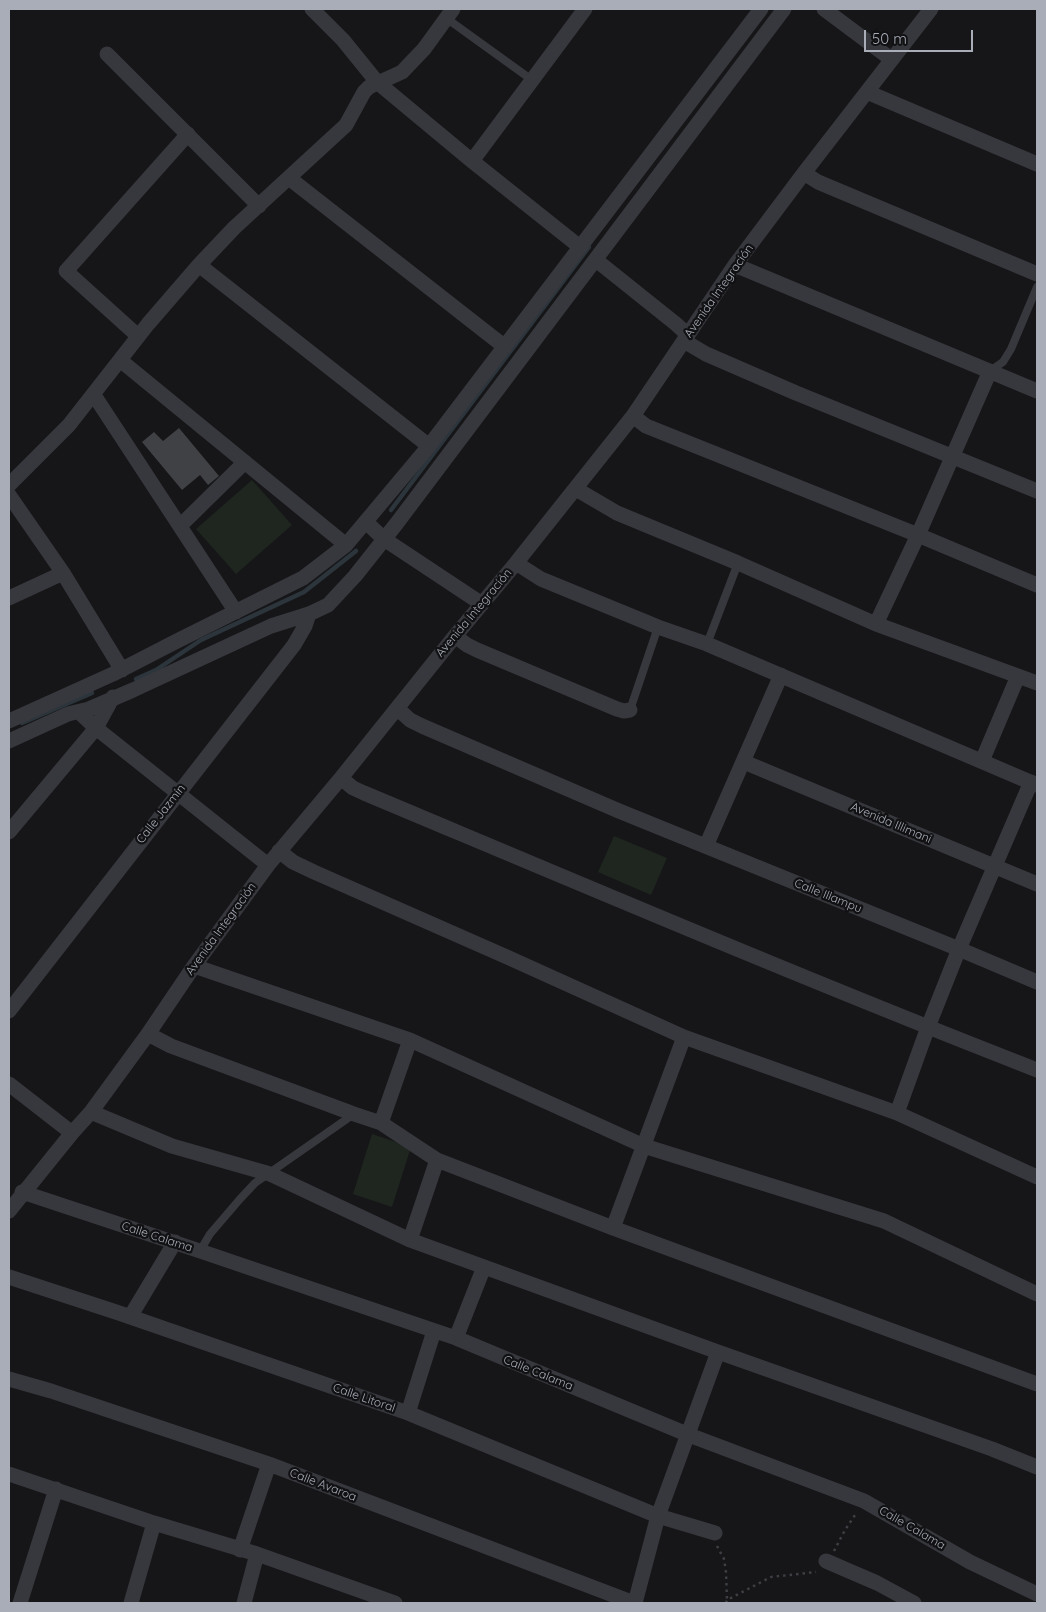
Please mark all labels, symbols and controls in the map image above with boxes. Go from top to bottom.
scale bar [866,20,975,52]
text: 50 m [872,29,907,48]
street label: Avenida Integración [681,242,757,340]
street label: Avenida Integración [433,566,515,660]
street label: Calle Jazmín [134,782,188,846]
street label: Avenida Illimani [848,799,934,847]
street label: Calle Illampu [792,876,864,916]
street label: Avenida Integración [183,880,259,978]
street label: Calle Calama [120,1219,194,1255]
street label: Calle Calama [501,1352,575,1394]
street label: Calle Litoral [331,1381,397,1415]
street label: Calle Avaroa [288,1466,358,1504]
street label: Calle Calama [876,1503,948,1553]

